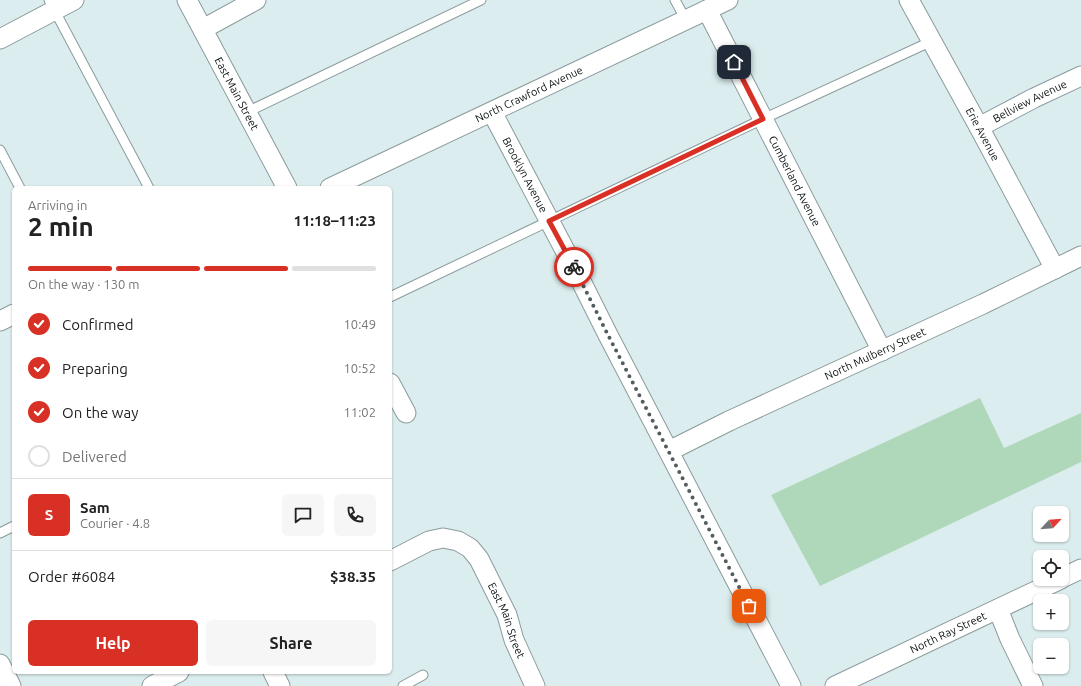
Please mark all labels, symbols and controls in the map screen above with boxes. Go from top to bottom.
pin [717,45,751,79]
icon: home [723,51,745,73]
street label: East Main Street [212,55,261,133]
street label: North Crawford Avenue [473,63,585,125]
street label: Bellview Avenue [991,78,1069,125]
street label: Erie Avenue [963,105,1002,163]
street label: Cumberland Avenue [766,134,823,228]
street label: Brooklyn Avenue [500,135,550,215]
text: Arriving in [28,198,87,212]
text: 2 min [28,212,94,241]
text: 11:18–11:23 [293,212,376,229]
courier [554,247,594,287]
icon: bike [563,256,585,278]
text: On the way · 130 m [28,277,140,291]
icon: check [28,313,50,335]
text: Confirmed [62,316,134,333]
text: 10:49 [343,317,376,331]
street label: North Mulberry Street [823,325,928,382]
icon: check [28,357,50,379]
text: Preparing [62,360,128,377]
text: 10:52 [343,361,376,375]
icon: check [28,401,50,423]
text: On the way [62,404,138,421]
text: 11:02 [343,405,376,419]
text: Delivered [62,448,127,465]
button: chat [282,494,324,536]
button: phone [334,494,376,536]
text: Sam [80,499,110,516]
text: S [45,506,53,523]
north arrow [1033,506,1069,542]
map controls [1033,506,1069,674]
text: Courier · 4.8 [80,516,150,530]
button: locate [1033,550,1069,586]
text: Order #6084 [28,568,115,585]
text: $38.35 [330,568,376,585]
street label: East Main Street [486,580,528,661]
pin [732,589,766,623]
button: + [1033,594,1069,630]
icon: bag [738,595,760,617]
street label: North Ray Street [908,609,989,656]
button: Help [28,620,198,666]
button: Share [206,620,376,666]
button: − [1033,638,1069,674]

